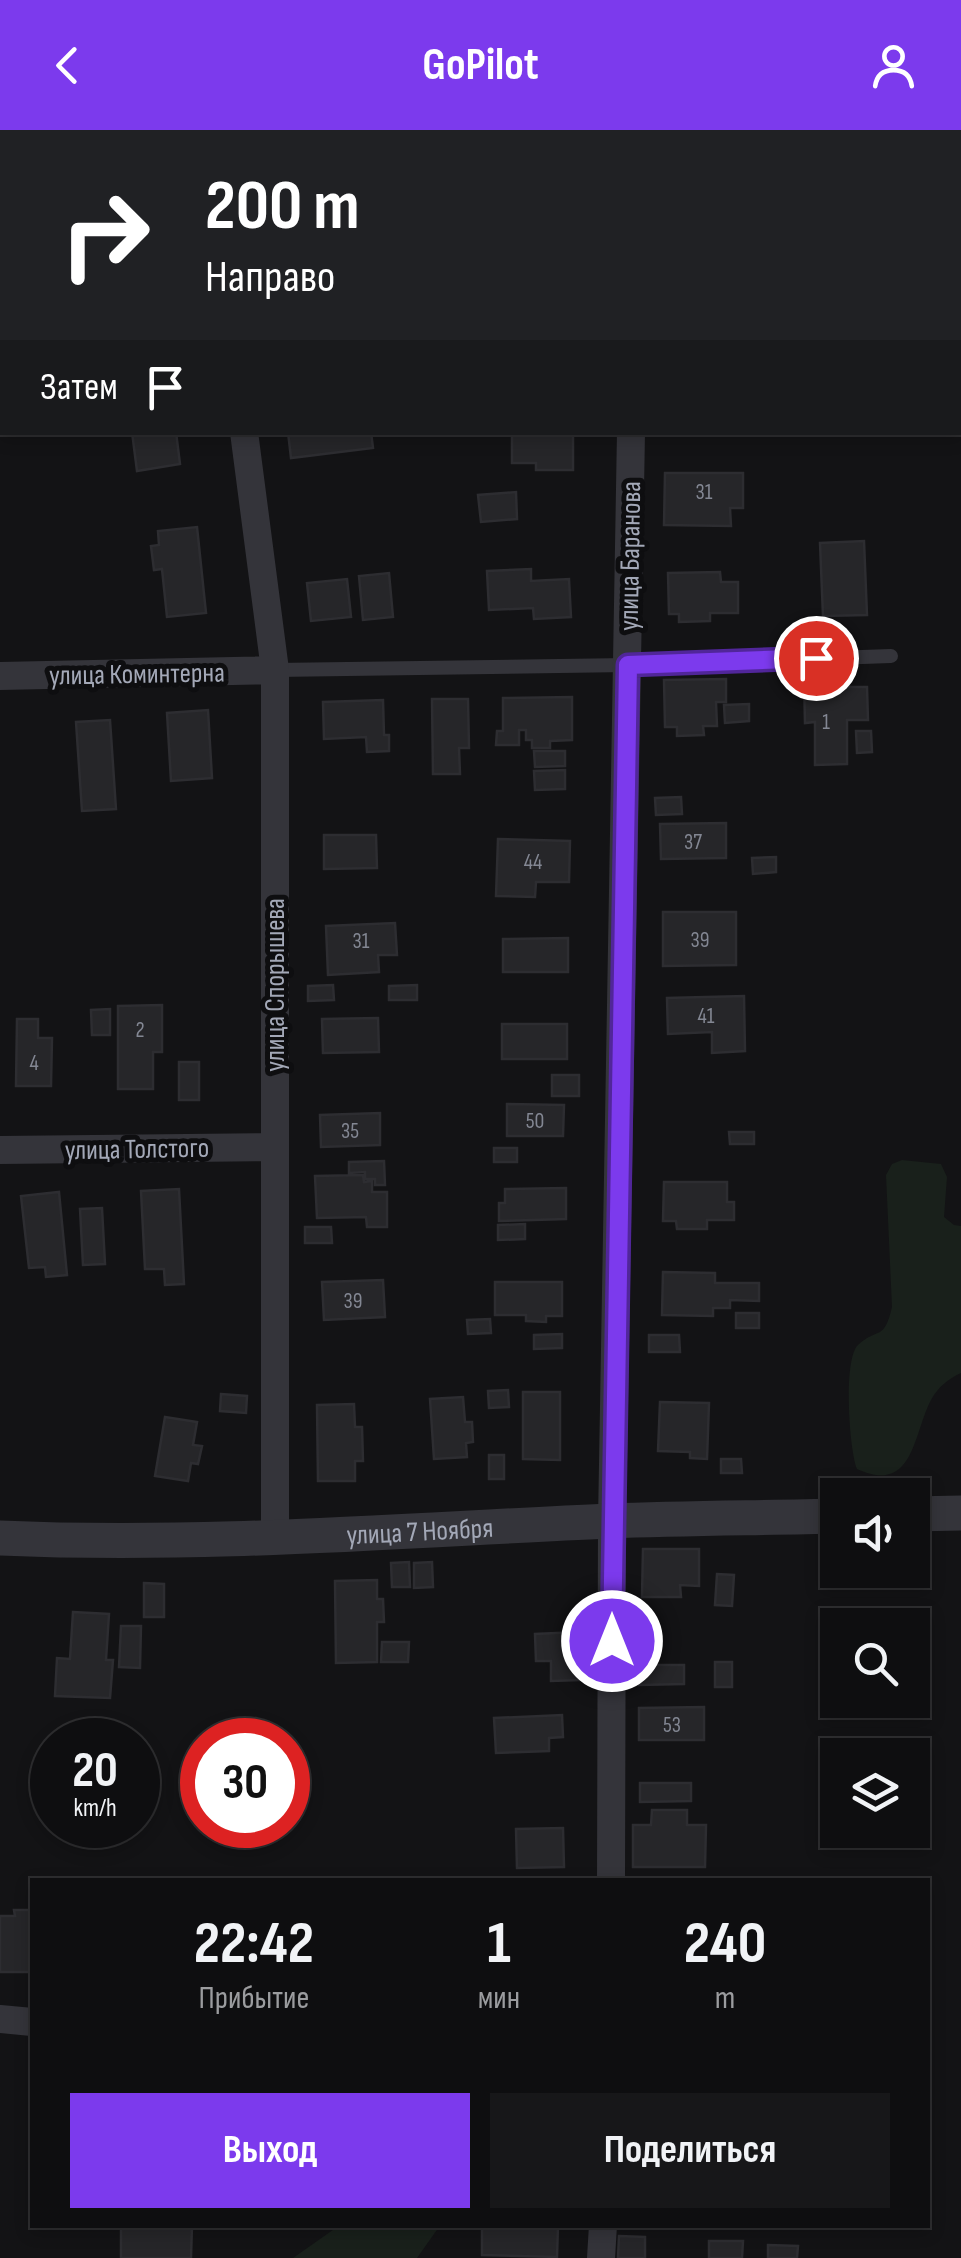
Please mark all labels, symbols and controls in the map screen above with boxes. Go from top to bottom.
icon: back [40,38,95,93]
text: GoPilot [422,38,539,93]
icon: person [866,38,921,93]
text: 200 m [205,165,360,249]
icon: right [40,170,170,300]
text: Направо [205,250,335,305]
icon: arrive [138,360,193,415]
text: Затем [40,365,118,410]
house number: 31 [696,479,713,506]
street label: улица Баранова [613,481,648,631]
pin [774,616,859,701]
icon: arrive [789,631,844,686]
street label: улица Коминтерна [49,656,225,693]
house number: 1 [822,709,830,736]
house number: 37 [684,829,702,856]
house number: 44 [524,849,542,876]
street label: улица Спорышева [259,898,292,1072]
house number: 39 [691,927,709,954]
house number: 31 [353,928,370,955]
house number: 41 [698,1003,715,1030]
house number: 2 [135,1017,145,1044]
house number: 4 [29,1050,39,1077]
house number: 50 [526,1108,544,1135]
house number: 35 [341,1118,359,1145]
street label: улица Толстого [64,1132,210,1167]
house number: 39 [344,1288,362,1315]
map controls [820,1478,930,1848]
button: sound [820,1478,930,1588]
street label: улица 7 Ноября [346,1512,494,1552]
position arrow [560,1589,664,1693]
button: search [820,1608,930,1718]
house number: 53 [663,1712,681,1739]
speed limit sign: 30 [180,1718,310,1848]
button: layers [820,1738,930,1848]
text: 20 [72,1741,118,1801]
text: km/h [73,1793,117,1824]
text: 22:42 [194,1908,314,1980]
text: 1 [487,1908,511,1980]
text: 240 [684,1908,766,1980]
text: Прибытие [198,1979,309,2018]
text: мин [478,1979,520,2018]
text: m [715,1979,735,2018]
button: Выход [70,2093,470,2208]
button: Поделиться [490,2093,890,2208]

